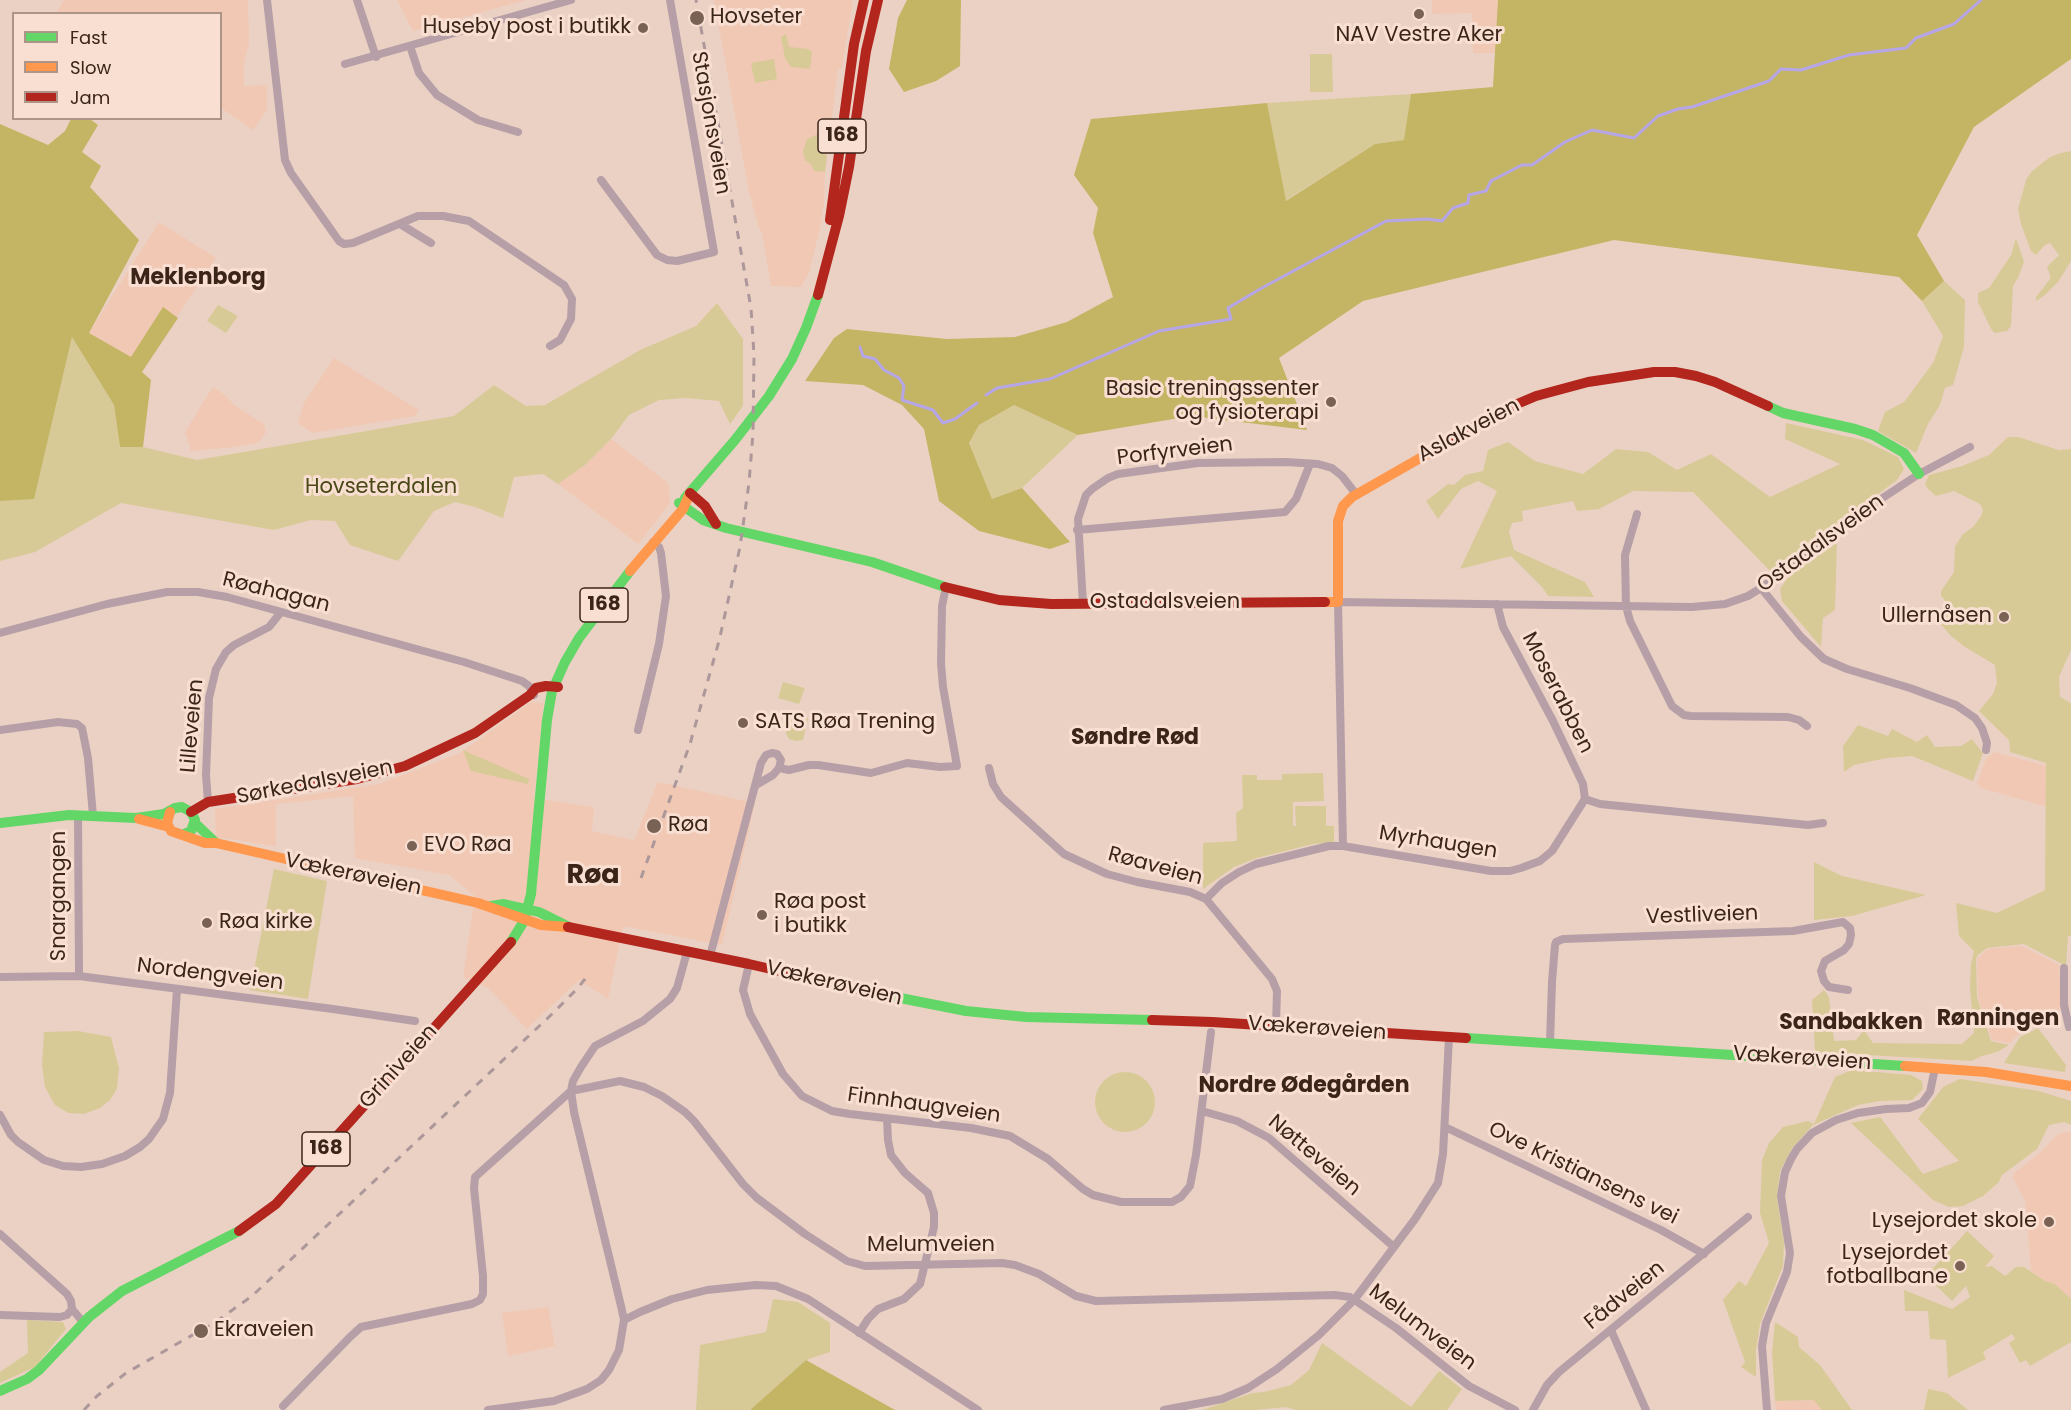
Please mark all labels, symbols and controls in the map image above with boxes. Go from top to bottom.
place label: Hovseter [710,5,802,31]
marker: NAV Vestre Aker [1412,7,1426,21]
marker: Hovseter [688,9,706,27]
legend [12,12,222,120]
place label: Huseby post i butikk [423,15,631,41]
marker: Huseby post i butikk [636,21,650,35]
place label: NAV Vestre Aker [1336,23,1502,49]
text: Fast [70,25,107,50]
street label: Stasjonsveien [685,50,735,196]
text: Slow [70,55,111,80]
text: Jam [70,85,110,110]
road number: 168 [818,119,866,153]
district label: Meklenborg [130,265,266,291]
place label: Basic treningssenter og fysioterapi [1106,377,1319,427]
street label: Aslakveien [1414,394,1524,468]
marker: Basic treningssenter og fysioterapi [1324,395,1338,409]
street label: Porfyrveien [1116,432,1234,472]
park label: Hovseterdalen [305,475,457,501]
street label: Ostadalsveien [1753,490,1889,598]
street label: Røahagan [220,567,332,619]
road number: 168 [580,588,628,622]
street label: Ostadalsveien [1090,590,1240,616]
place label: Ullernåsen [1882,604,1992,630]
marker: Ullernåsen [1997,610,2011,624]
street label: Moserabben [1516,628,1598,758]
street label: Lilleveien [176,678,210,774]
place label: SATS Røa Trening [755,710,935,736]
marker: SATS Røa Trening [736,716,750,730]
district label: Søndre Rød [1071,725,1199,751]
street label: Sørkedalsveien [235,756,395,810]
place label: Røa [668,813,708,839]
marker: Røa [645,817,663,835]
street label: Myrhaugen [1377,821,1499,865]
street label: Snargangen [47,831,73,961]
place label: EVO Røa [424,833,511,859]
marker: EVO Røa [405,839,419,853]
street label: Røaveien [1105,842,1205,892]
street label: Vækerøveien [283,848,423,902]
district label: Røa [567,860,619,892]
place label: Røa post i butikk [774,890,866,940]
street label: Vestliveien [1645,901,1759,931]
marker: Røa post i butikk [755,908,769,922]
place label: Røa kirke [219,910,313,936]
marker: Røa kirke [200,916,214,930]
street label: Nordengveien [135,954,285,996]
street label: Vækerøveien [764,956,904,1012]
district label: Rønningen [1937,1006,2059,1032]
district label: Sandbakken [1779,1010,1923,1036]
street label: Vækerøveien [1247,1012,1387,1046]
street label: Griniveien [355,1020,443,1114]
street label: Vækerøveien [1732,1042,1872,1076]
district label: Nordre Ødegården [1199,1073,1409,1099]
street label: Finnhaugveien [846,1083,1002,1129]
street label: Nøtteveien [1263,1110,1365,1202]
street label: Ove Kristiansens vei [1484,1117,1682,1231]
road number: 168 [302,1132,350,1166]
place label: Lysejordet skole [1872,1209,2037,1235]
marker: Lysejordet skole [2042,1215,2056,1229]
street label: Melumveien [867,1233,995,1259]
place label: Lysejordet fotballbane [1826,1241,1948,1291]
street label: Fådveien [1580,1256,1670,1336]
marker: Lysejordet fotballbane [1953,1259,1967,1273]
street label: Melumveien [1363,1279,1481,1377]
place label: Ekraveien [214,1318,314,1344]
marker: Ekraveien [192,1322,210,1340]

